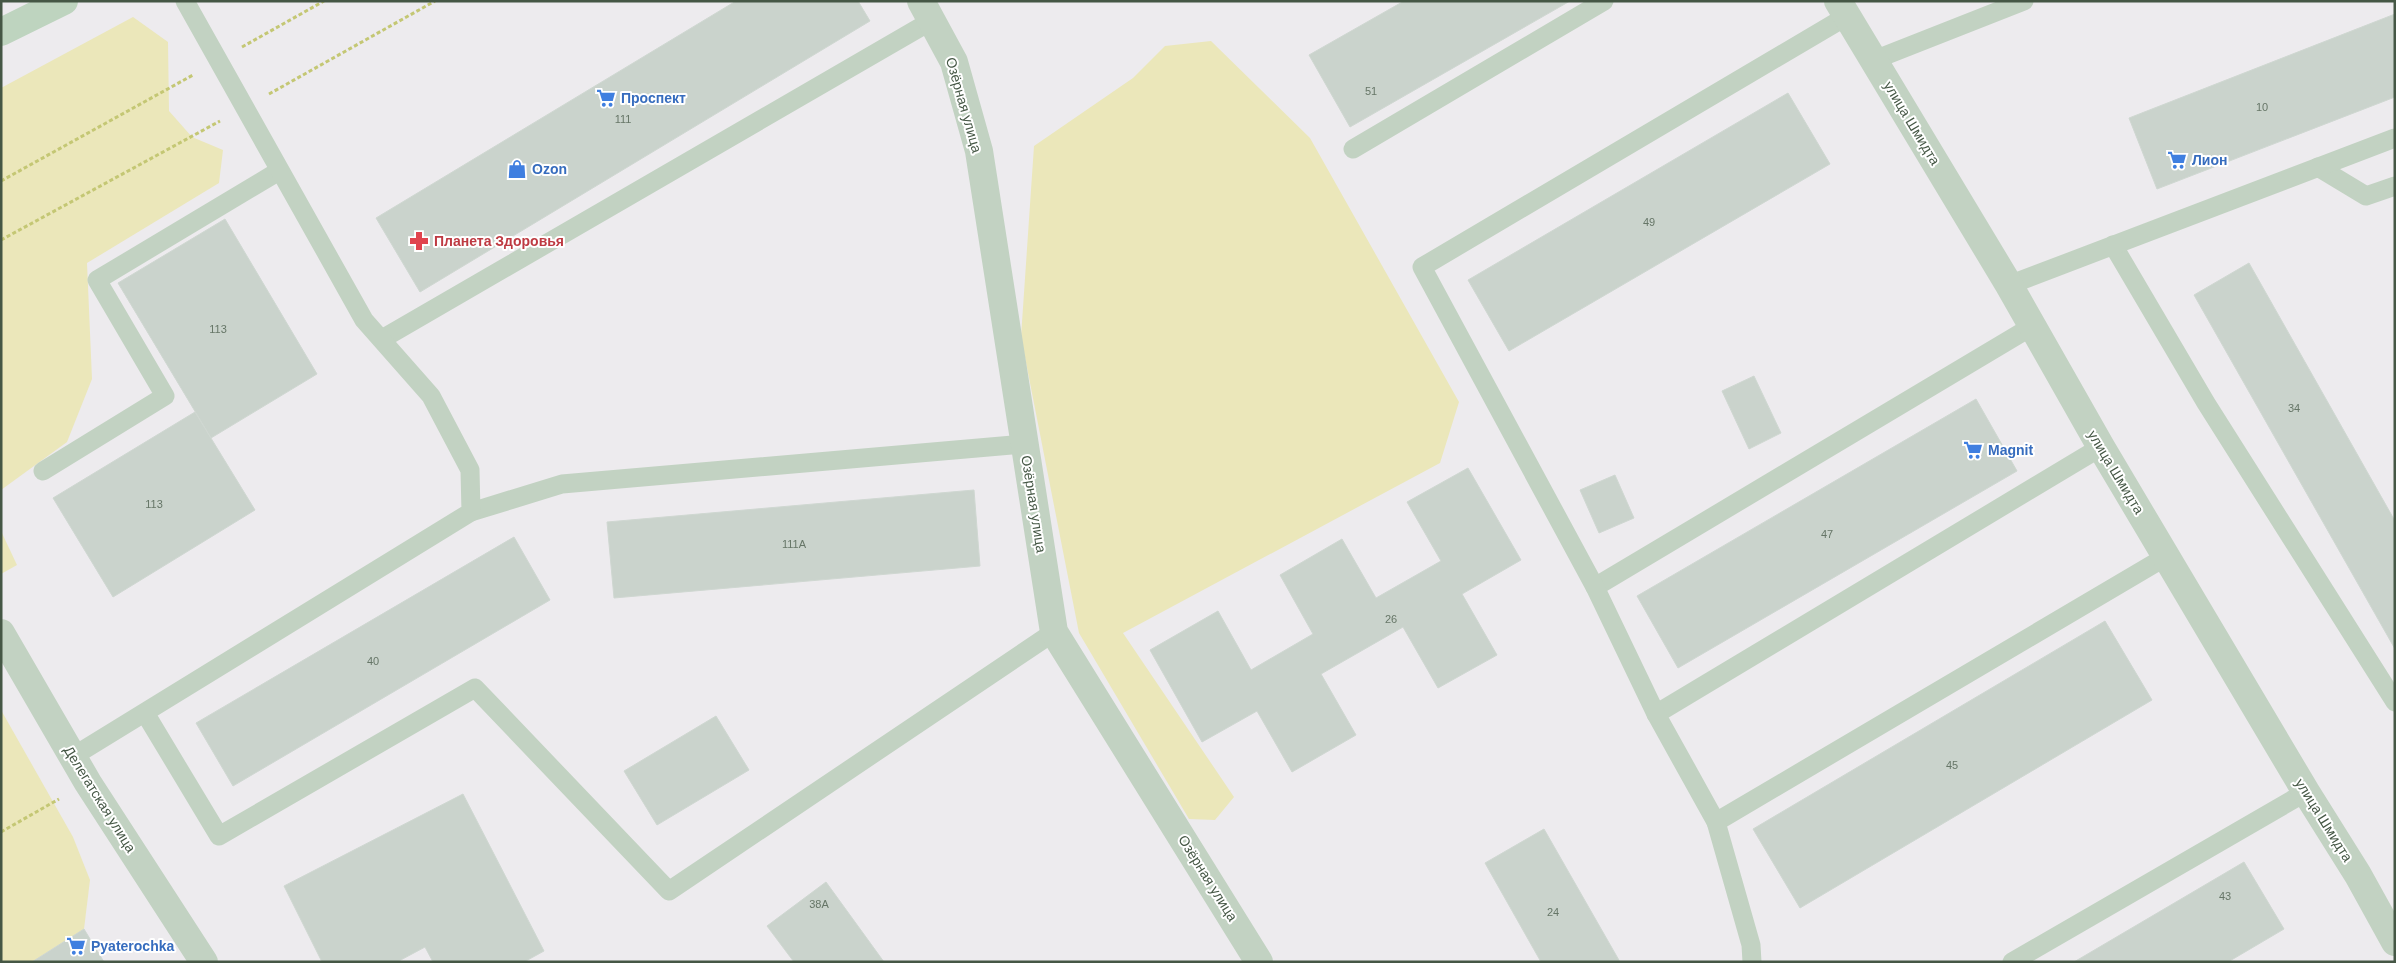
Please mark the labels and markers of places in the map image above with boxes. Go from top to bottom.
supermarket icon: Проспект [595,87,617,109]
place label: Проспект [621,90,686,106]
supermarket icon: Лион [2166,149,2188,171]
place label: Лион [2192,152,2227,168]
shop icon: Ozon [506,158,528,180]
place label: Ozon [532,161,567,177]
pharmacy icon: Планета Здоровья [408,230,430,252]
place label: Планета Здоровья [434,233,564,249]
supermarket icon: Magnit [1962,439,1984,461]
place label: Magnit [1988,442,2033,458]
supermarket icon: Pyaterochka [65,935,87,957]
place label: Pyaterochka [91,938,174,954]

